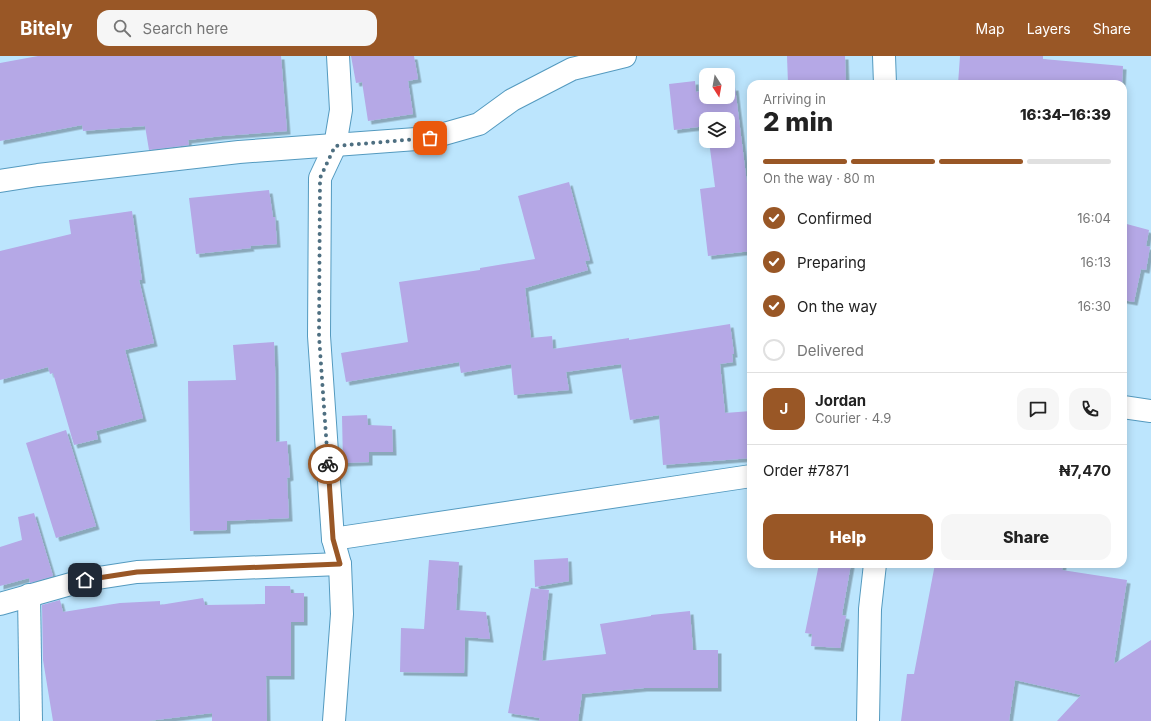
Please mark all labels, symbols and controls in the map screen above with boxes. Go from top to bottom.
search box [97,10,377,46]
text: Bitely [20,17,73,40]
icon: search [111,17,133,39]
text: Search here [143,19,228,38]
text: Map [976,20,1005,37]
text: Layers [1027,20,1071,37]
text: Share [1093,20,1131,37]
north arrow [699,68,735,104]
map controls [699,68,735,148]
text: Arriving in [763,91,826,107]
text: 16:34–16:39 [1020,105,1111,124]
text: 2 min [763,106,833,137]
button: layers [699,112,735,148]
pin [413,121,447,155]
icon: bag [419,127,441,149]
text: On the way · 80 m [763,170,875,186]
icon: check [763,207,785,229]
text: Confirmed [797,209,872,228]
text: 16:04 [1077,210,1111,226]
icon: check [763,251,785,273]
text: Preparing [797,253,866,272]
text: 16:13 [1081,254,1111,270]
icon: check [763,295,785,317]
text: On the way [797,297,877,316]
text: 16:30 [1078,298,1111,314]
text: Delivered [797,341,864,360]
button: chat [1017,388,1059,430]
button: phone [1069,388,1111,430]
text: Jordan [815,391,866,410]
text: J [780,399,788,418]
text: Courier · 4.9 [815,410,891,426]
courier [308,444,348,484]
icon: bike [317,453,339,475]
text: Order #7871 [763,461,849,480]
text: ₦7,470 [1059,461,1111,480]
button: Help [763,514,933,560]
button: Share [941,514,1111,560]
pin [68,563,102,597]
icon: home [74,569,96,591]

